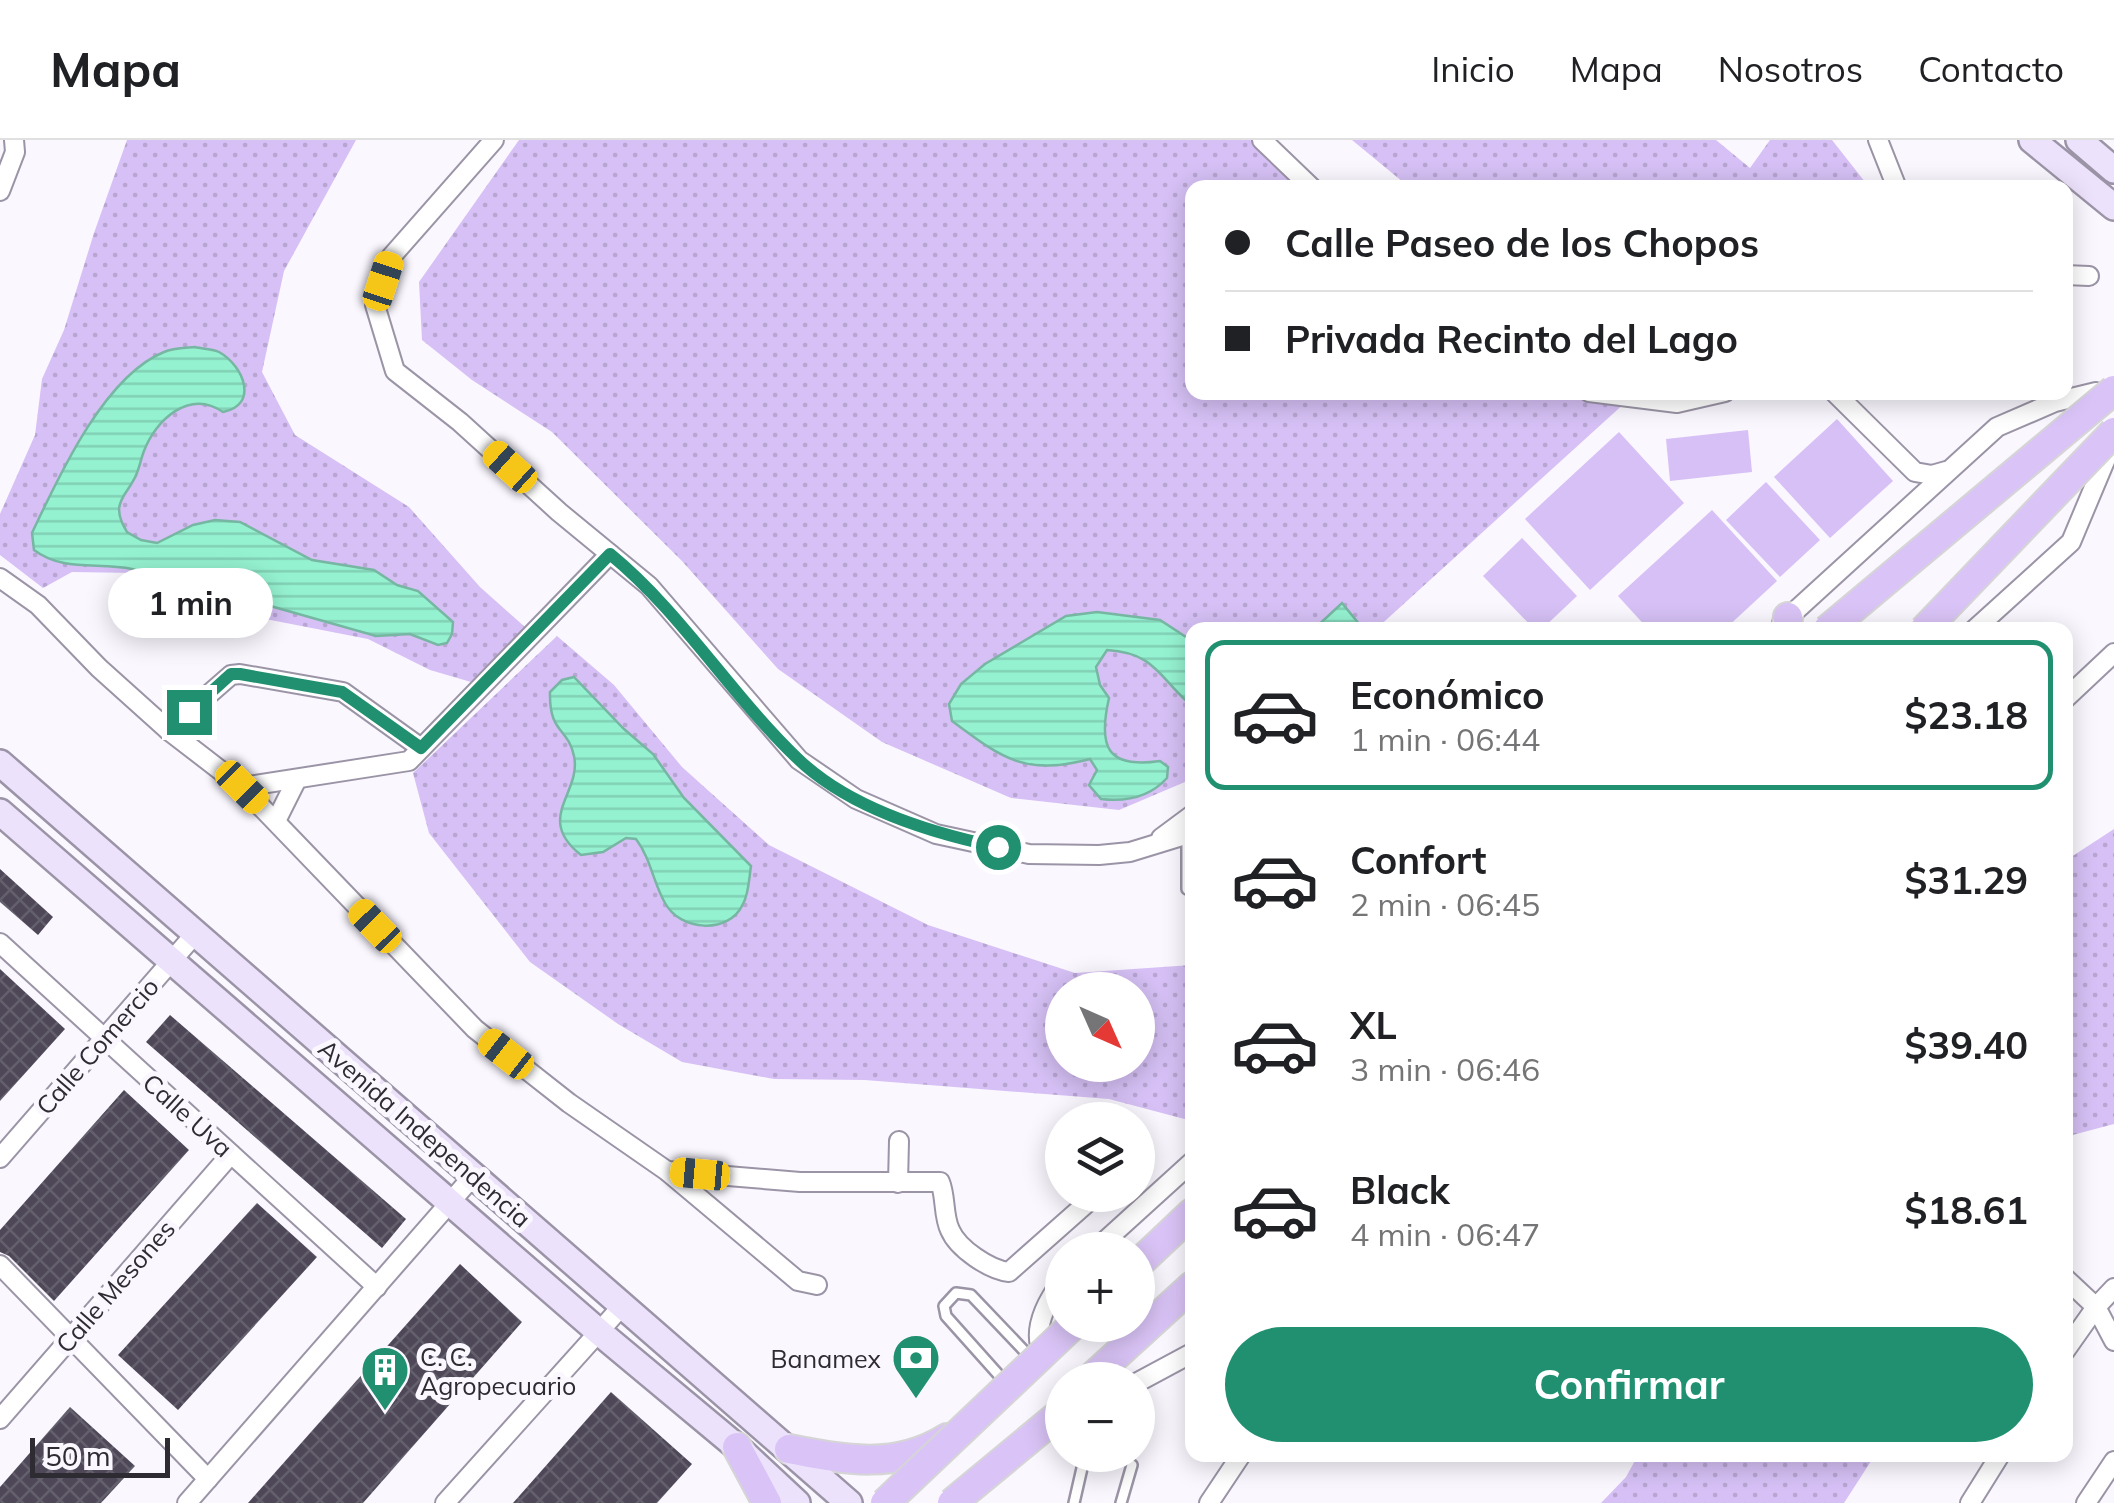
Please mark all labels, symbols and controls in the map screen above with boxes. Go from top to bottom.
text: Mapa [50,39,181,99]
text: Inicio [1431,47,1515,91]
text: Mapa [1570,47,1663,91]
text: Nosotros [1718,47,1863,91]
text: Contacto [1918,47,2064,91]
text: Calle Paseo de los Chopos [1285,219,1759,267]
car [359,248,407,314]
text: Privada Recinto del Lago [1285,315,1738,363]
car [478,436,542,498]
callout: 1 min [106,567,272,637]
text: 1 min [148,583,233,623]
icon: car [1230,670,1320,760]
text: Económico [1350,671,1545,719]
route end [167,690,212,735]
text: $23.18 [1905,691,2028,739]
text: 1 min · 06:44 [1350,719,1540,759]
car [210,755,274,819]
route start [976,825,1021,870]
icon: car [1230,835,1320,925]
text: Confort [1350,836,1487,884]
text: $31.29 [1905,856,2028,904]
text: 2 min · 06:45 [1350,884,1540,924]
car [343,894,407,958]
street label: Calle Comercio [29,971,165,1121]
north arrow [1045,972,1155,1082]
map controls [1045,972,1155,1472]
icon: car [1230,1000,1320,1090]
text: XL [1350,1001,1397,1049]
text: $39.40 [1905,1021,2028,1069]
car [473,1024,539,1084]
street label: Avenida Independencia [313,1032,537,1234]
text: 3 min · 06:46 [1350,1049,1540,1089]
street label: Calle Uva [137,1067,239,1163]
button: layers [1045,1102,1155,1212]
car [669,1156,731,1192]
icon: car [1230,1165,1320,1255]
text: Black [1350,1166,1450,1214]
text: $18.61 [1905,1186,2028,1234]
street label: Calle Mesones [49,1213,181,1359]
text: 4 min · 06:47 [1350,1214,1540,1254]
button: + [1045,1232,1155,1342]
button: Confirmar [1225,1327,2033,1442]
bank icon: Banamex [890,1332,942,1400]
place label: C. C. Agropecuario [420,1341,576,1401]
place label: Banamex [771,1343,882,1374]
building icon: C. C. Agropecuario [359,1344,411,1412]
button: − [1045,1362,1155,1472]
scale bar [30,1433,170,1478]
text: 50 m [45,1438,111,1473]

